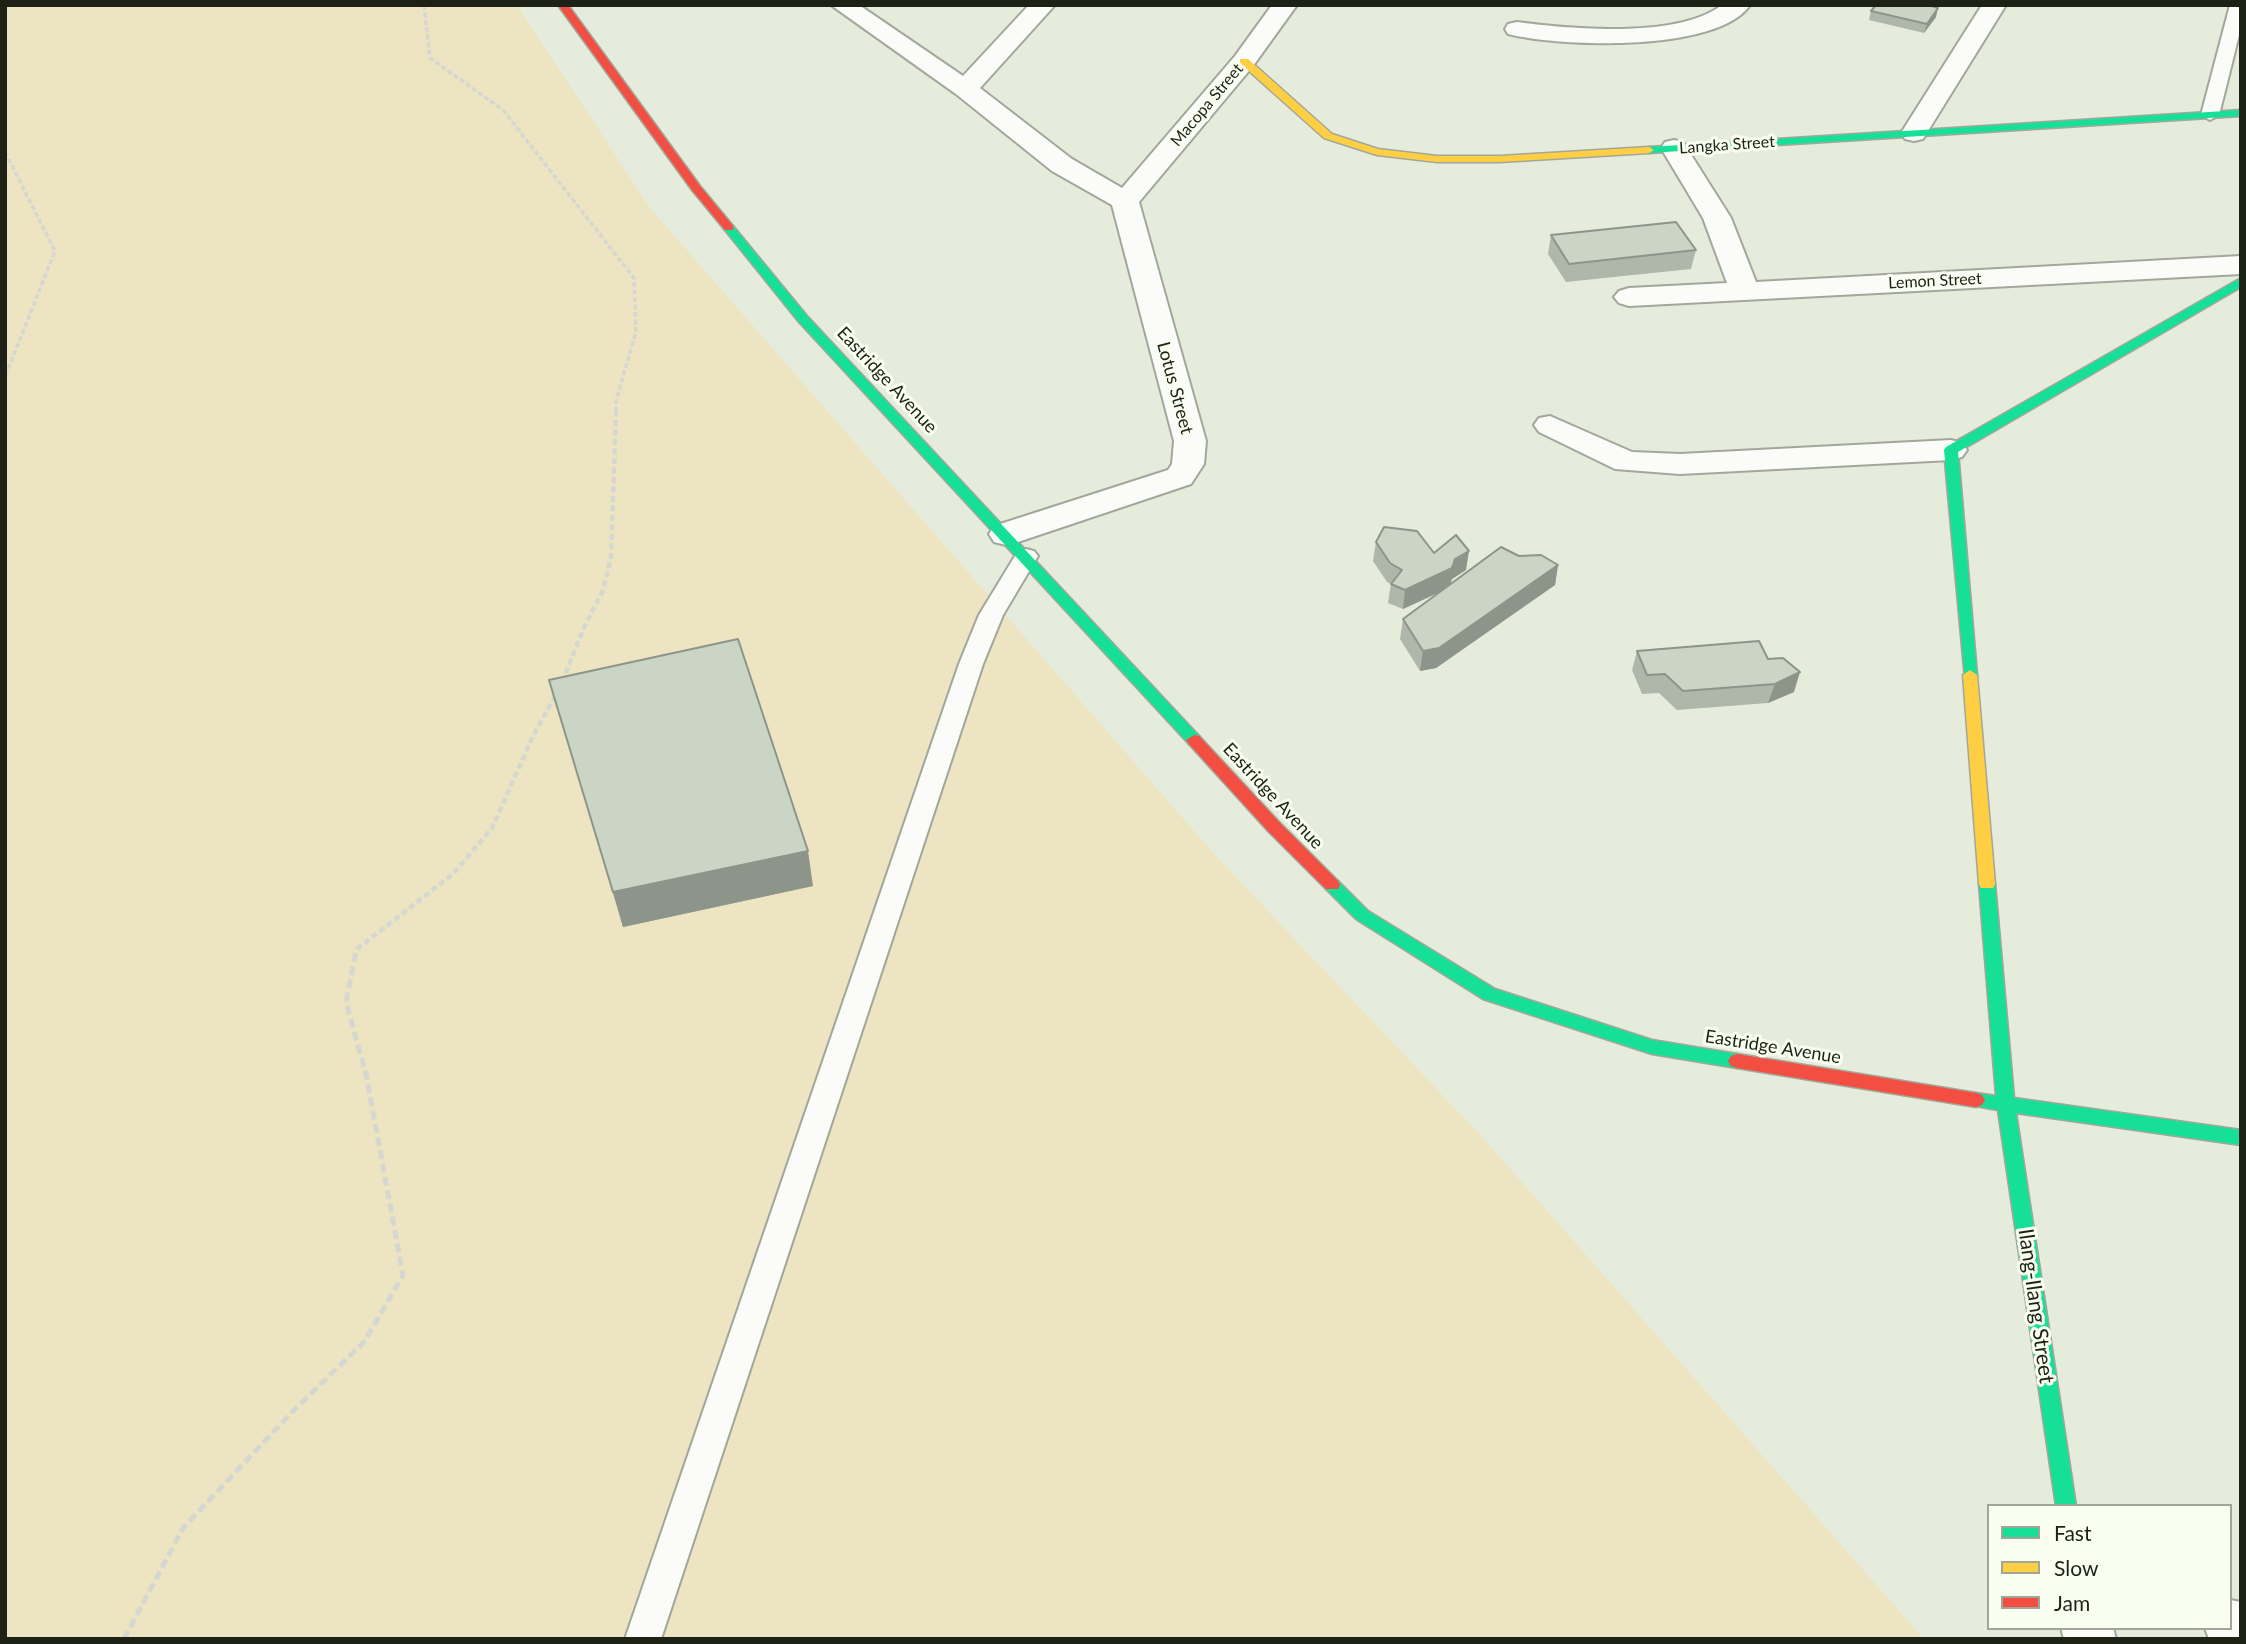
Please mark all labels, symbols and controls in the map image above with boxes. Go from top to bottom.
street label: Macopa Street [1167,60,1247,150]
street label: Langka Street [1679,132,1775,158]
street label: Lemon Street [1888,269,1982,293]
street label: Eastridge Avenue [832,322,942,438]
street label: Lotus Street [1152,339,1198,437]
street label: Eastridge Avenue [1218,738,1328,854]
street label: Eastridge Avenue [1703,1026,1843,1068]
street label: Ilang-Ilang Street [2013,1227,2059,1385]
legend [1987,1504,2232,1630]
text: Fast [2054,1520,2091,1545]
text: Slow [2054,1555,2098,1580]
text: Jam [2054,1590,2090,1615]

